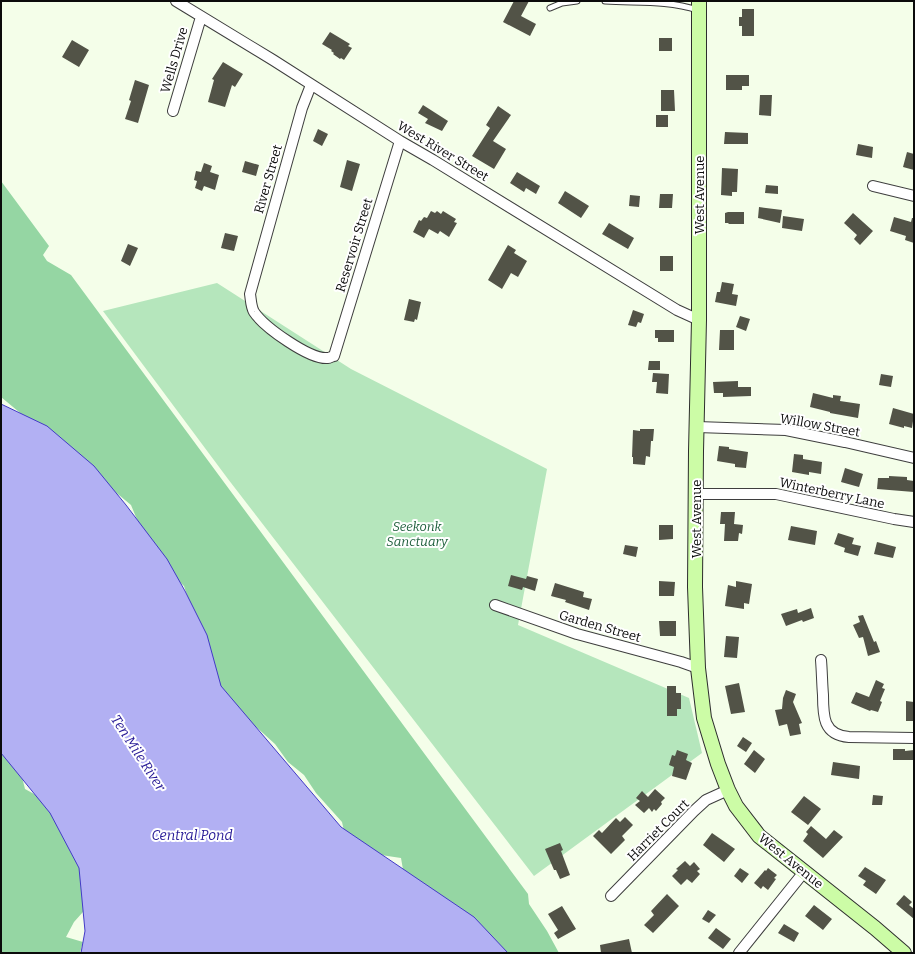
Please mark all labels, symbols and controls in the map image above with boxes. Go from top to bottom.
street label: Wells Drive [157,25,191,95]
street label: West River Street [395,118,492,184]
street label: River Street [251,143,285,215]
street label: West Avenue [692,156,707,234]
street label: Reservoir Street [333,196,376,294]
street label: Willow Street [779,411,861,439]
street label: Winterberry Lane [778,475,886,511]
street label: West Avenue [689,480,704,558]
park label: Seekonk Sanctuary [386,519,449,549]
street label: Garden Street [557,607,643,645]
water label: Ten Mile River [107,712,170,795]
street label: Harriet Court [624,796,692,864]
water label: Central Pond [151,827,233,844]
street label: West Avenue [756,830,826,892]

